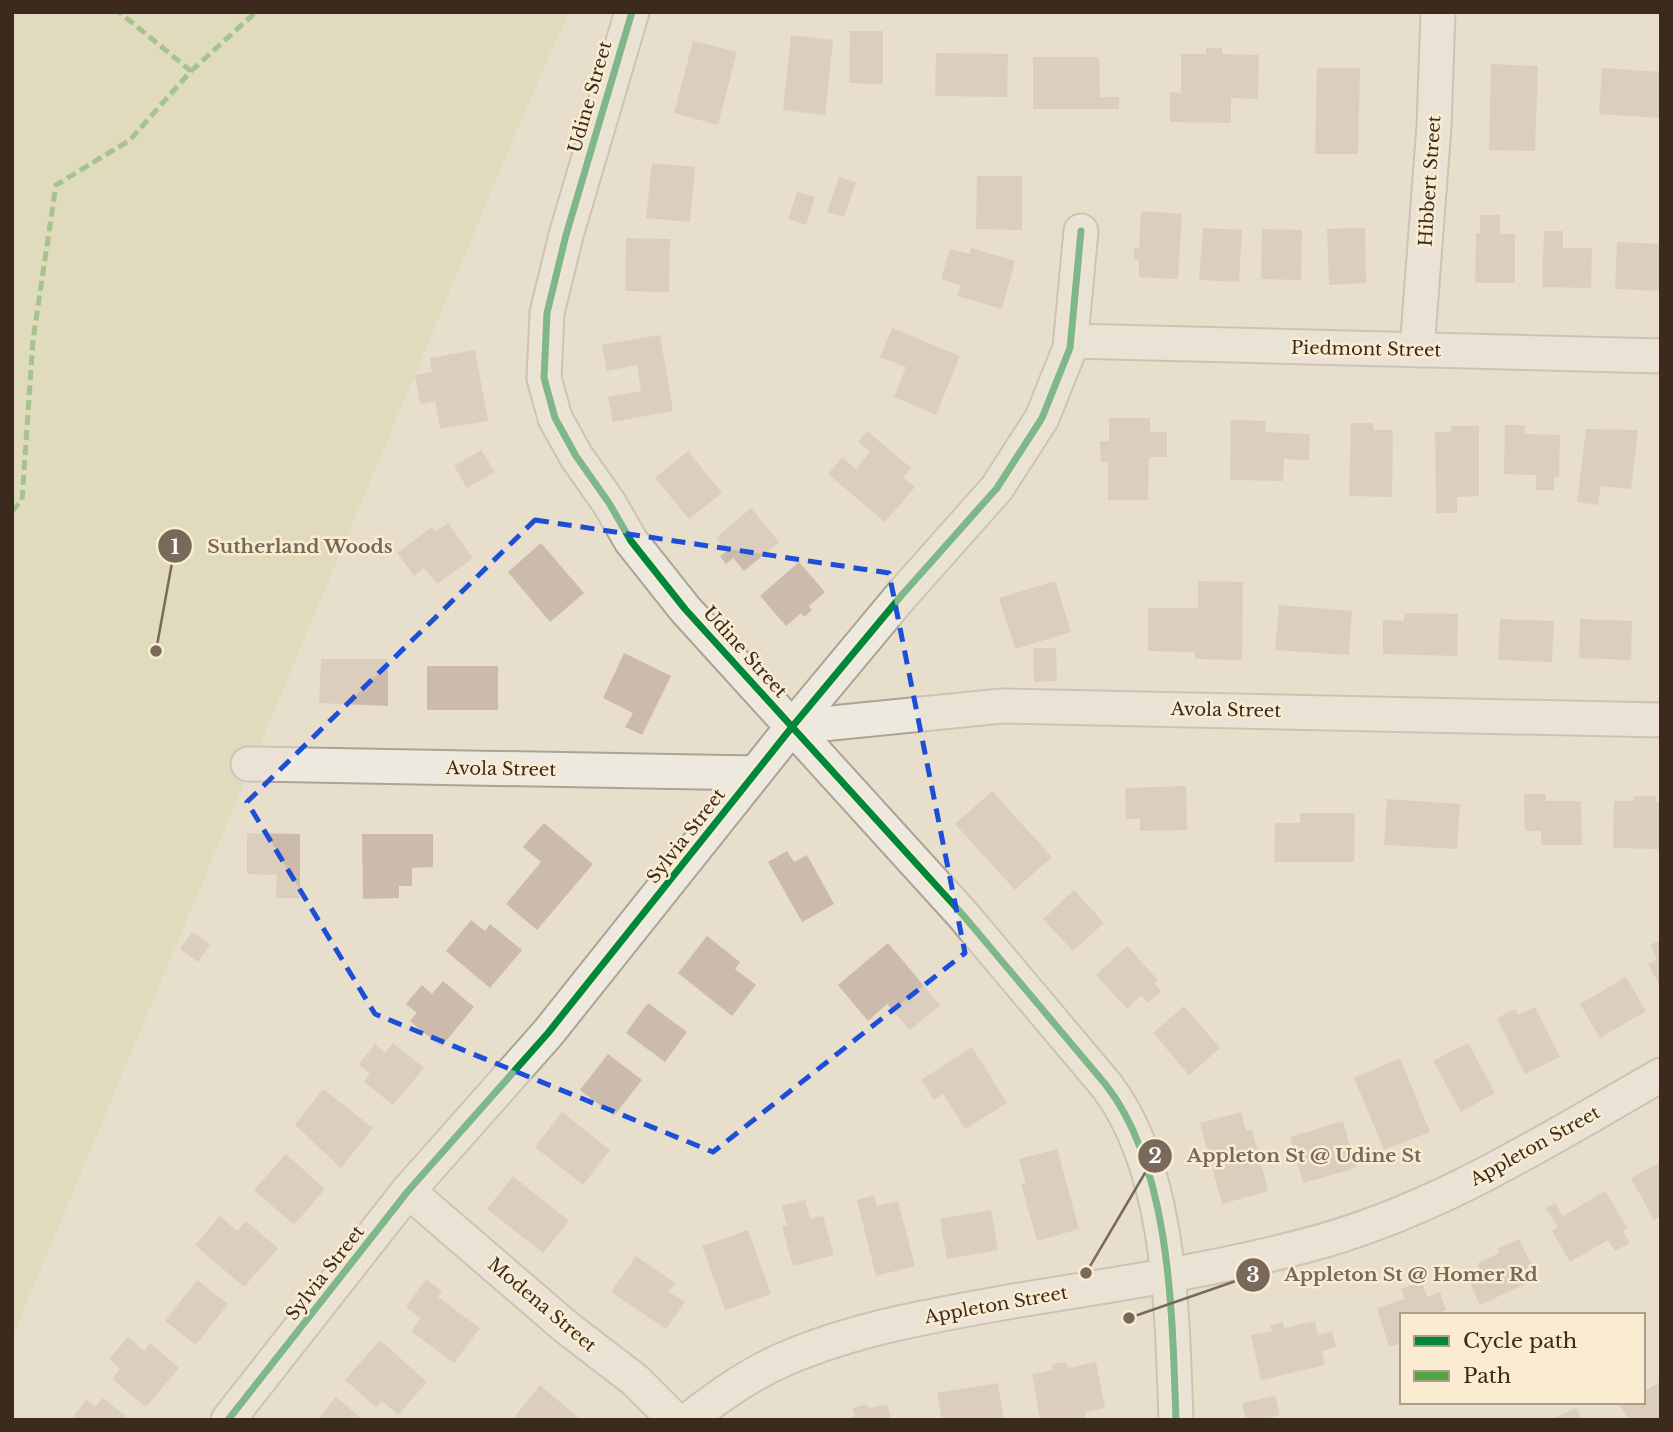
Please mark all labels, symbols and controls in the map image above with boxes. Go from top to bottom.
street label: Udine Street [564,38,616,155]
street label: Hibbert Street [1414,115,1446,247]
street label: Piedmont Street [1291,337,1442,361]
callout: Sutherland Woods [158,526,407,566]
text: 1 [170,534,180,560]
text: Sutherland Woods [207,535,393,558]
street label: Udine Street [698,602,792,702]
street label: Avola Street [1170,698,1281,722]
street label: Avola Street [445,757,556,781]
street label: Sylvia Street [642,784,730,888]
street label: Appleton Street [1465,1101,1604,1191]
callout: Appleton St @ Udine St [1138,1136,1435,1176]
text: 2 [1148,1143,1162,1169]
text: Appleton St @ Udine St [1186,1144,1422,1167]
street label: Sylvia Street [281,1221,369,1325]
street label: Modena Street [483,1253,601,1357]
callout: Appleton St @ Homer Rd [1236,1255,1552,1295]
text: 3 [1246,1262,1260,1288]
text: Appleton St @ Homer Rd [1283,1263,1538,1286]
street label: Appleton Street [922,1282,1069,1329]
legend [1400,1313,1645,1404]
text: Cycle path [1463,1328,1577,1354]
text: Path [1463,1363,1511,1389]

